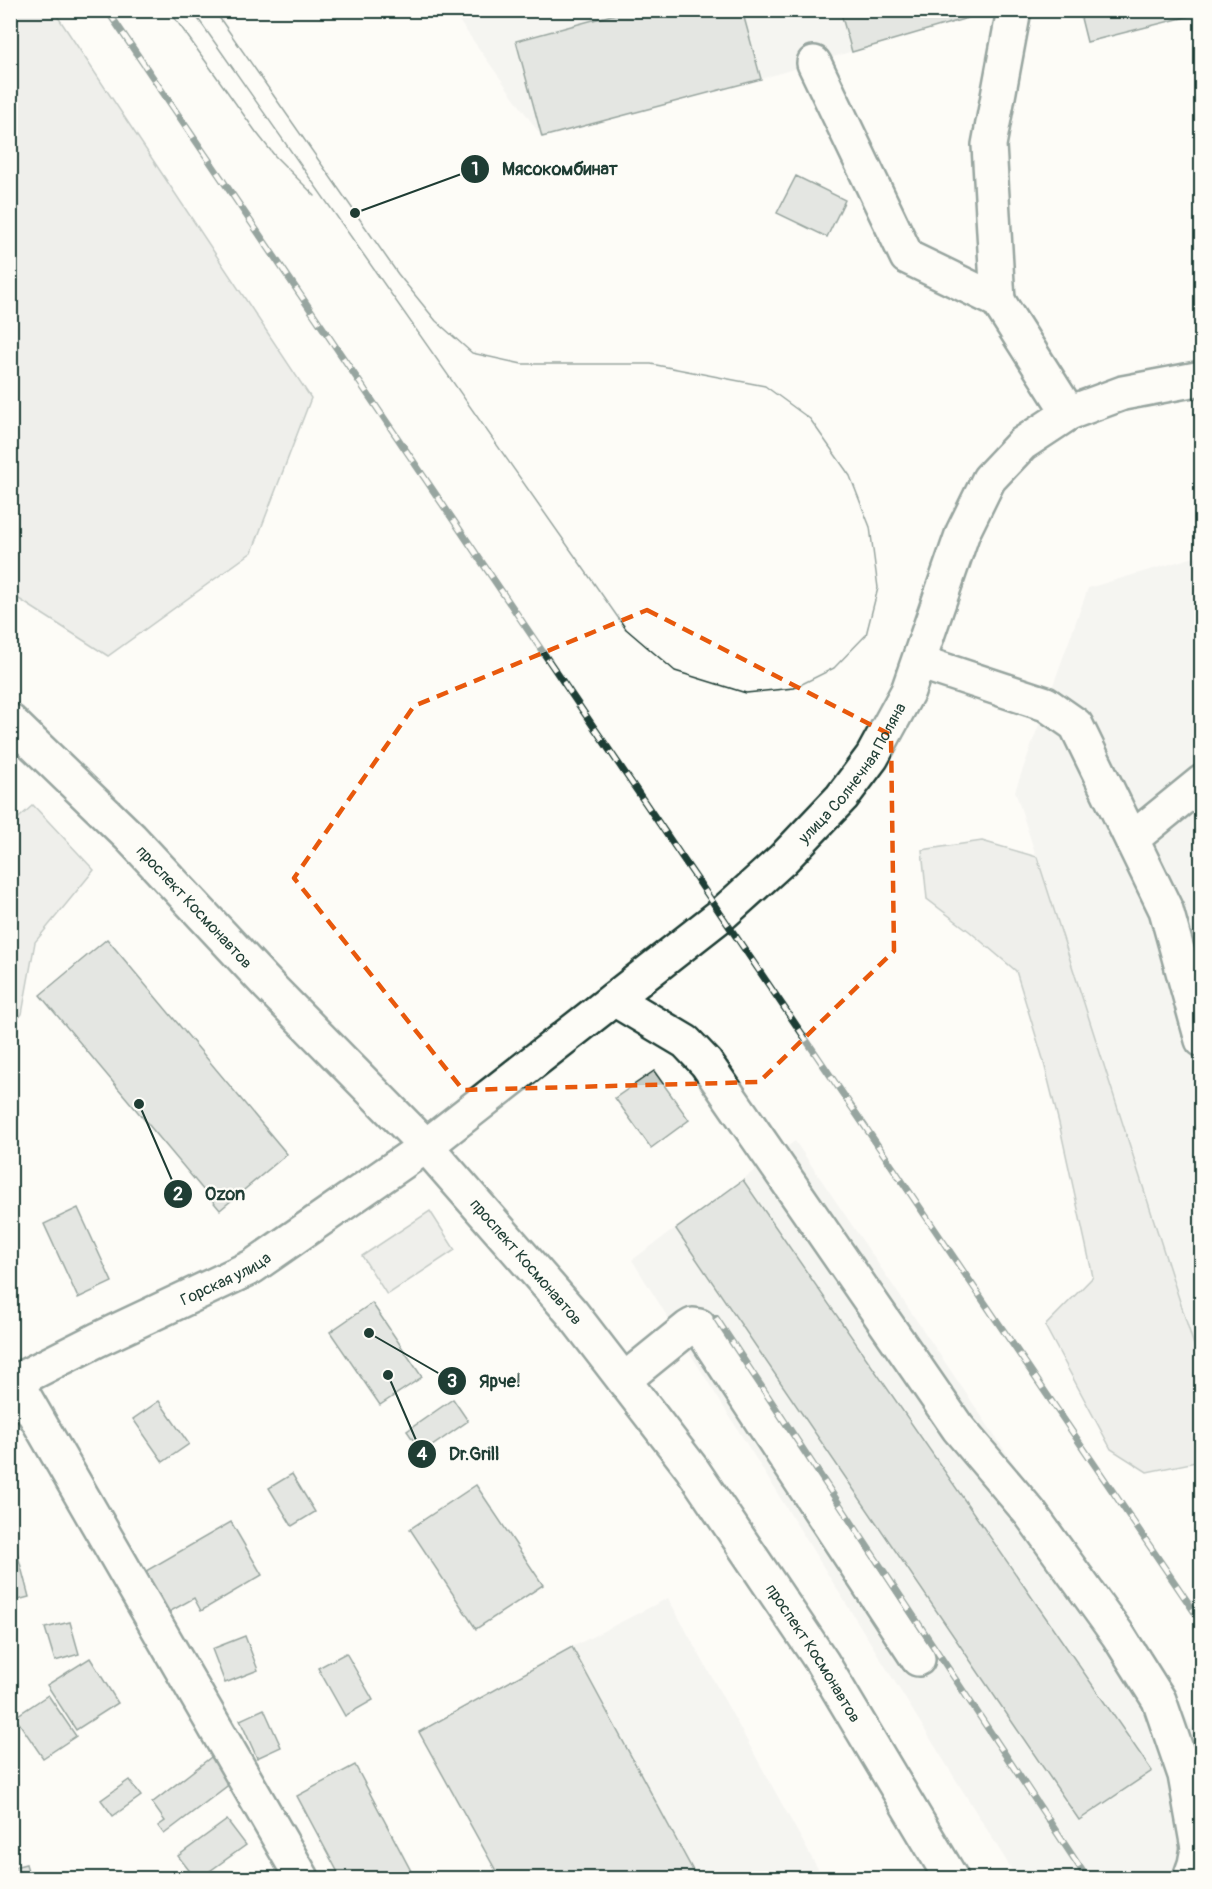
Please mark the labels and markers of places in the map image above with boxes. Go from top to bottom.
callout: Мясокомбинат [460,151,629,187]
callout: Ozon [163,1176,257,1212]
callout: Ярче! [437,1363,533,1399]
callout: Dr.Grill [407,1436,511,1472]

